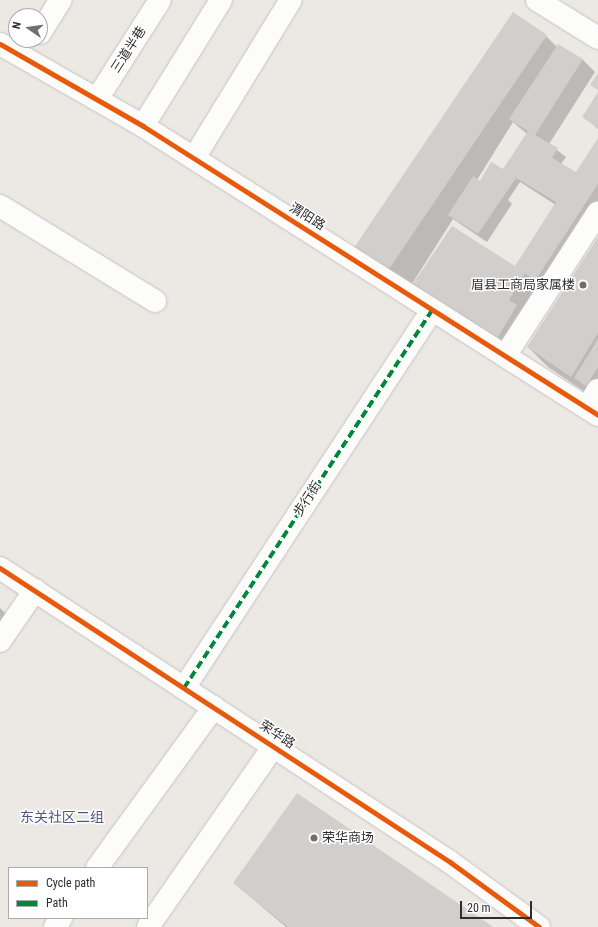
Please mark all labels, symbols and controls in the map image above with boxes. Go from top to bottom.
north arrow [8,8,48,48]
text: N [10,21,24,30]
street label: 三道半巷 [108,24,150,76]
street label: 渭阳路 [286,200,328,234]
place label: 眉县工商局家属楼 [471,277,575,293]
marker: 眉县工商局家属楼 [578,280,588,290]
street label: 步行街 [291,478,325,520]
street label: 荣华路 [256,718,298,752]
district label: 东关社区二组 [20,809,104,825]
place label: 荣华商场 [322,830,374,846]
marker: 荣华商场 [309,833,319,843]
legend [8,867,148,919]
text: Cycle path [46,876,95,890]
scale bar [462,893,534,919]
text: Path [46,896,68,910]
text: 20 m [467,901,491,915]

